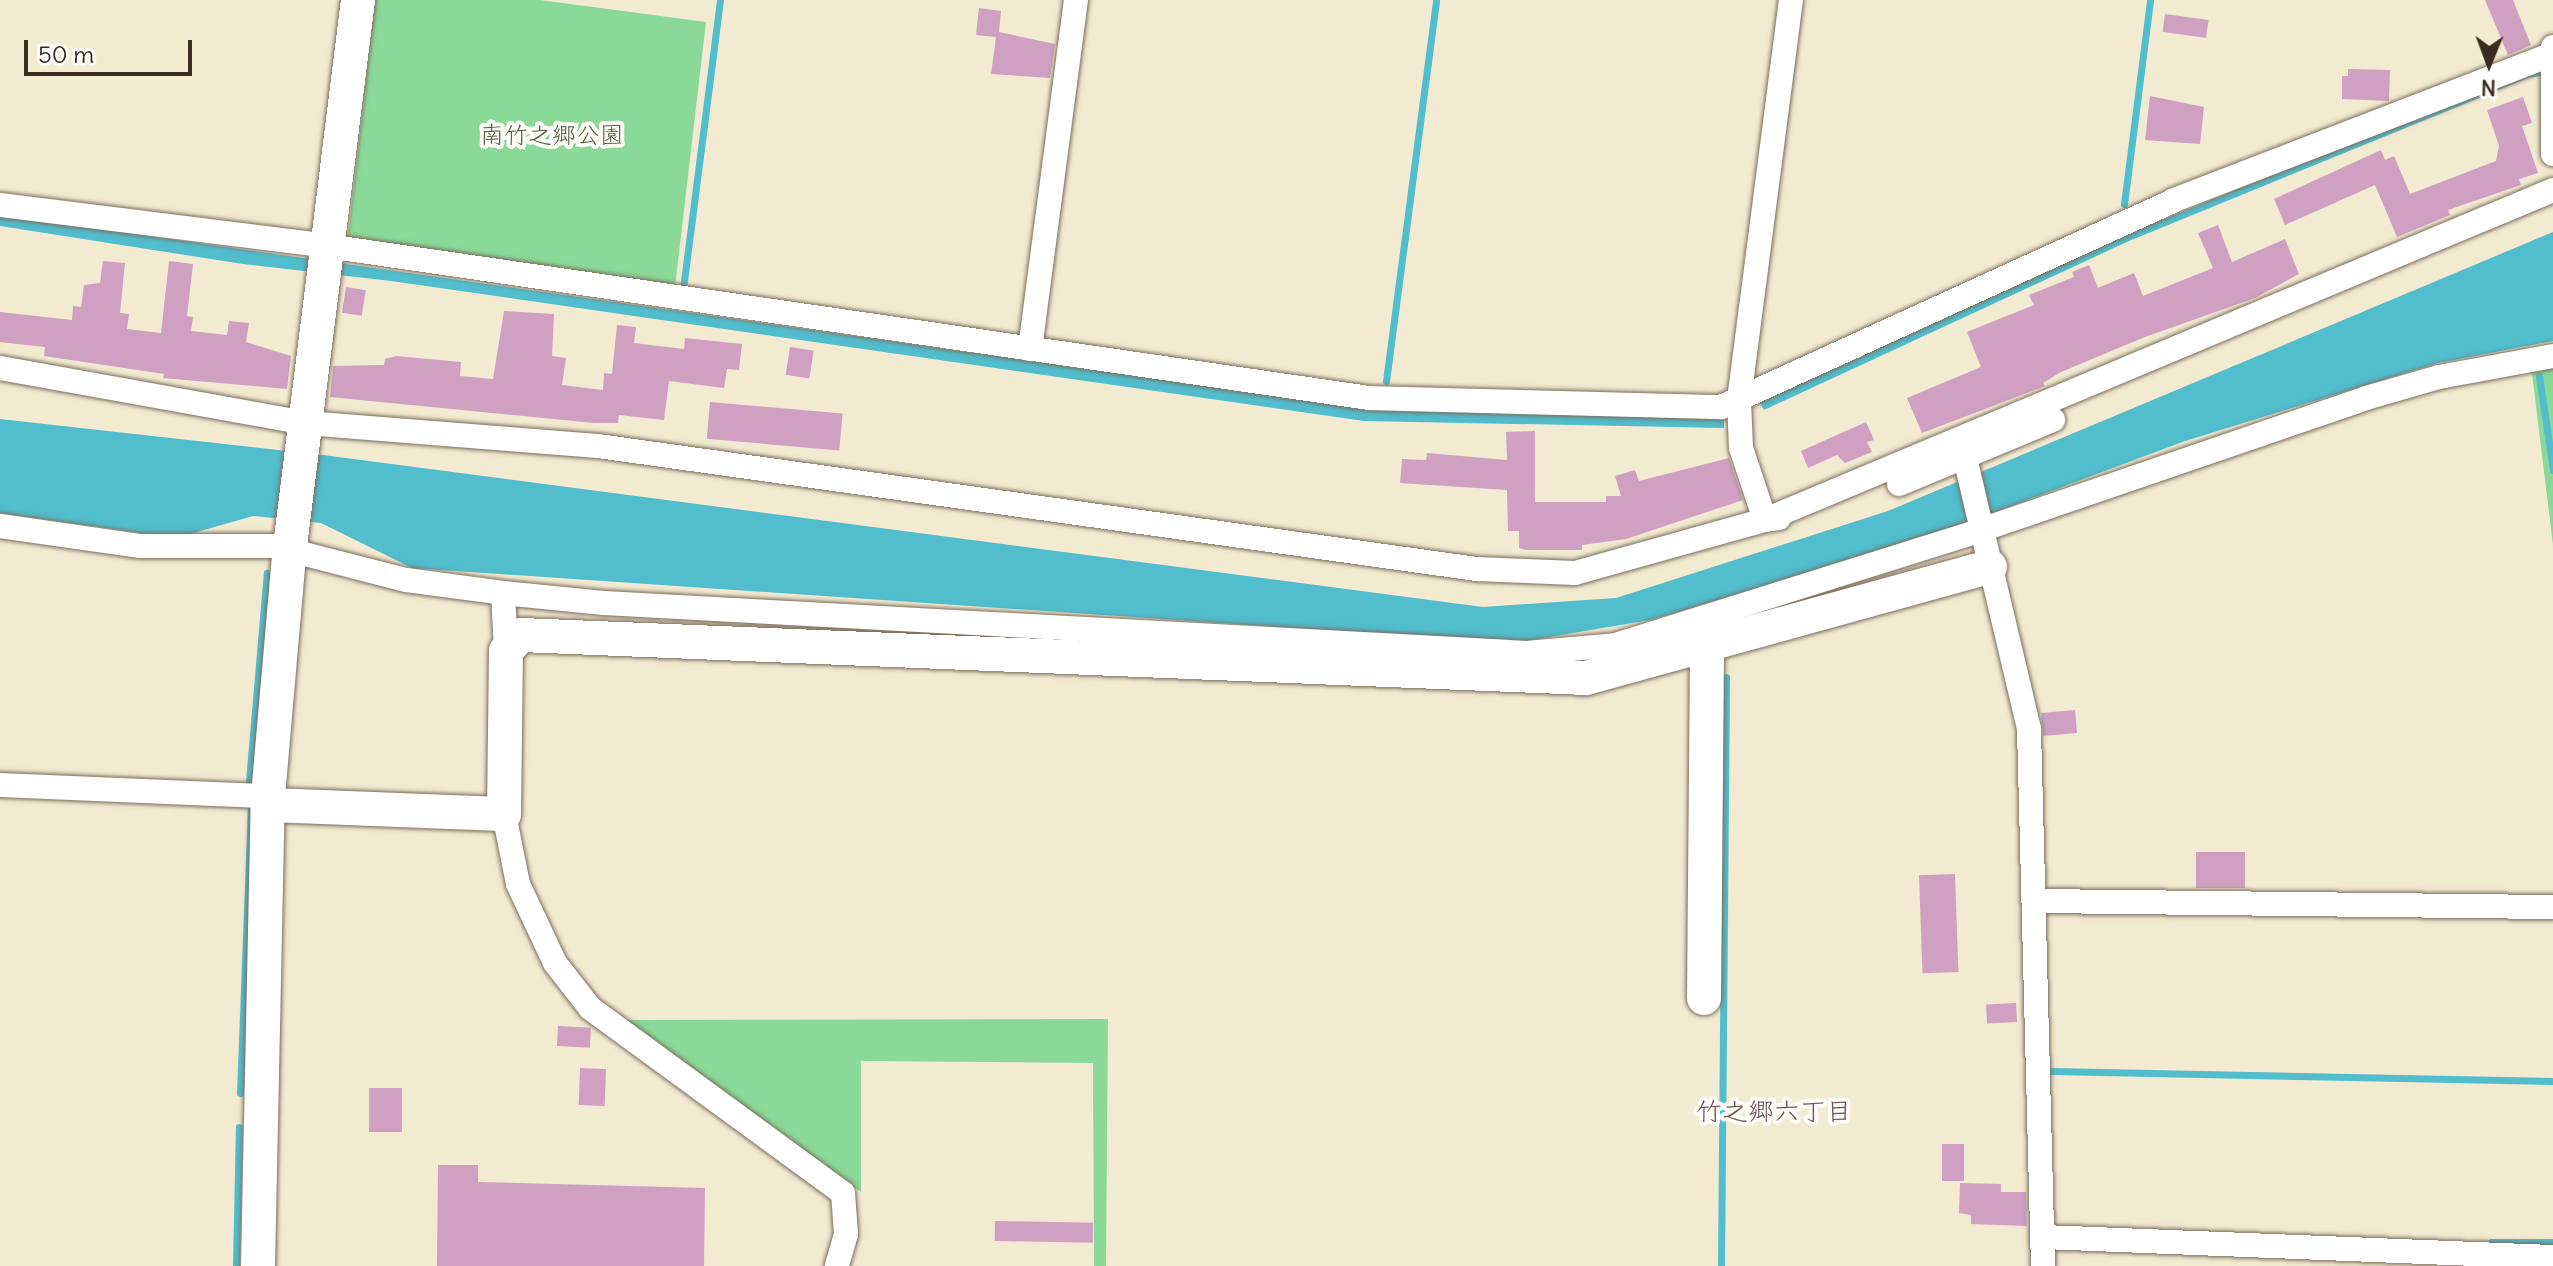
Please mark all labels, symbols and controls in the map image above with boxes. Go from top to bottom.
scale bar [28,24,196,74]
north arrow [2449,24,2529,104]
text: 50 m [38,39,94,69]
text: N [2481,74,2496,102]
park label: 南竹之郷公園 [480,121,624,149]
district label: 竹之郷六丁目 [1696,1095,1852,1127]

